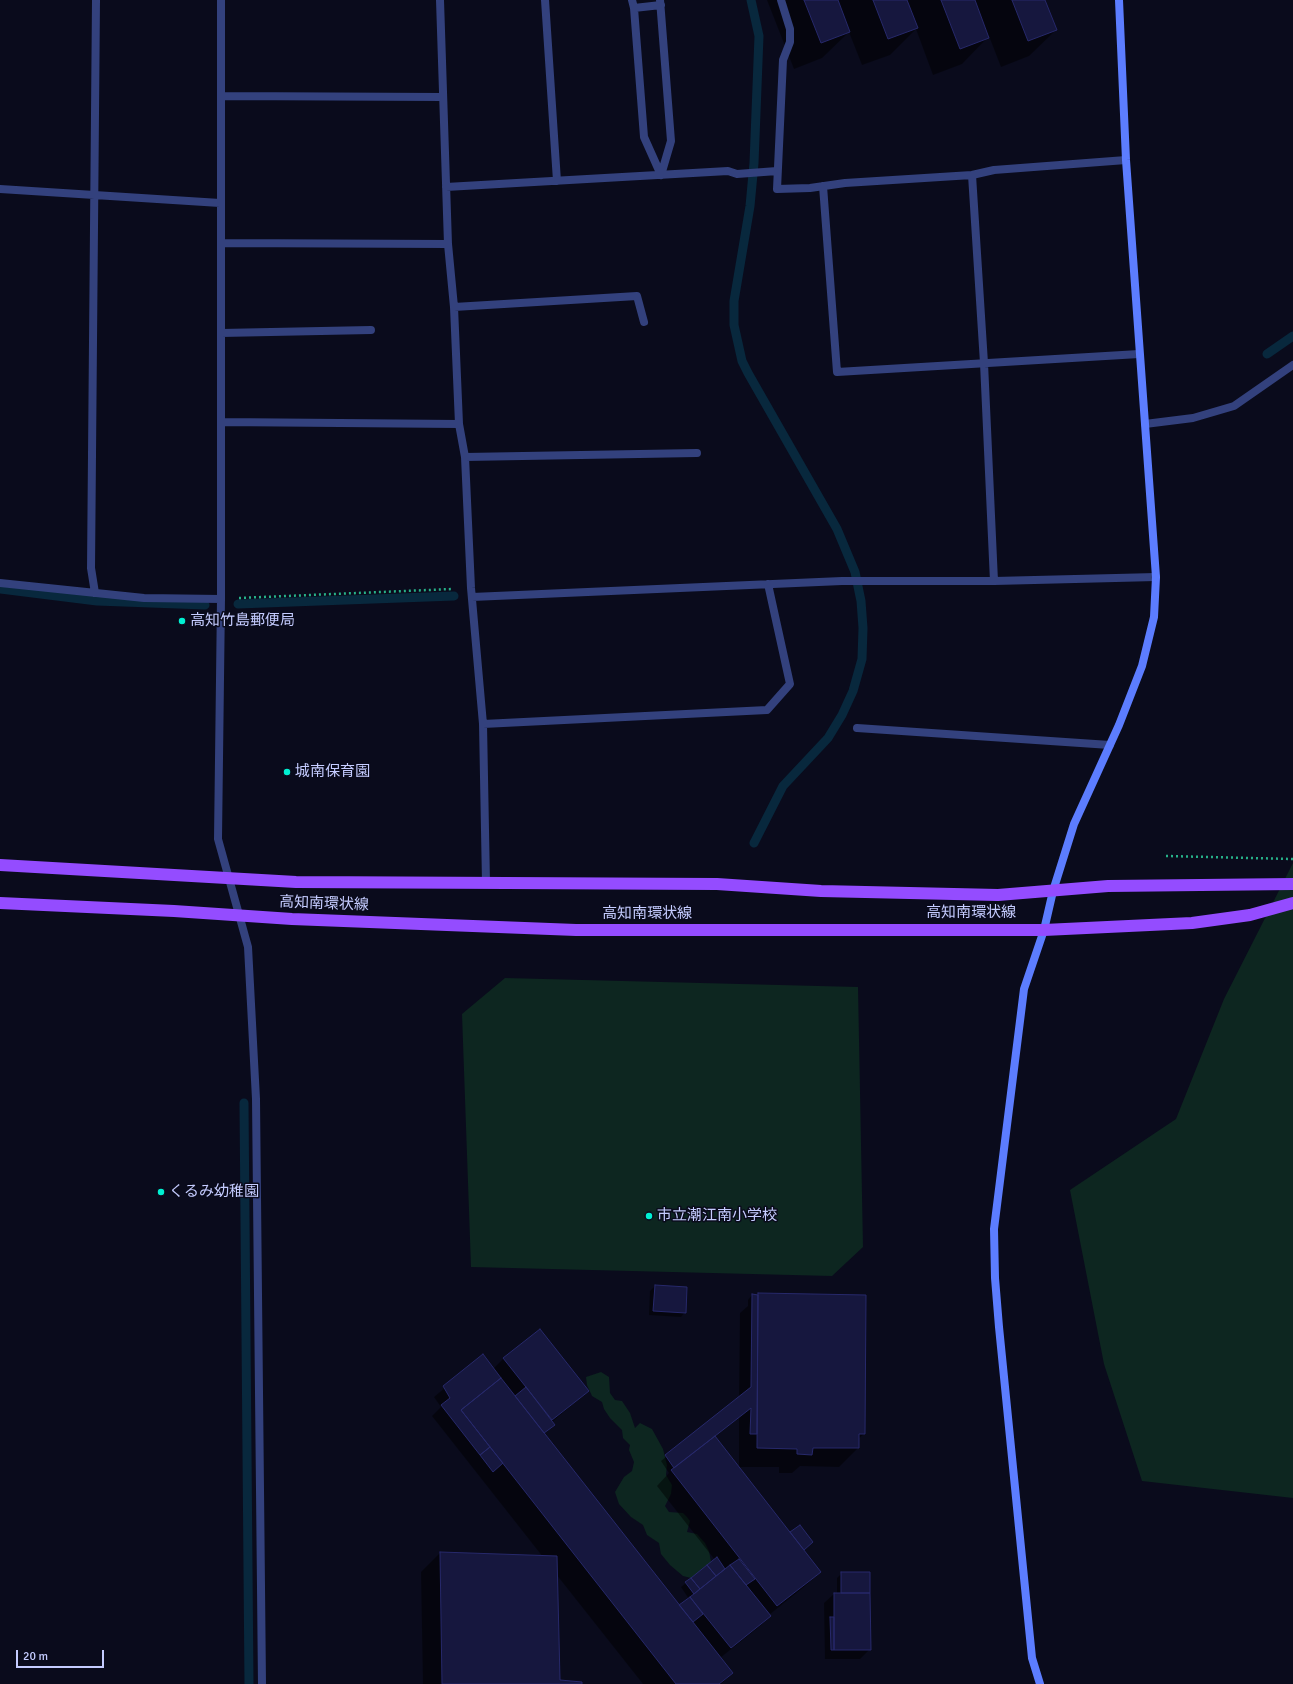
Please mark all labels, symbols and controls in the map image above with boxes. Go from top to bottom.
place label: 高知竹島郵便局 [190,612,295,630]
marker: 高知竹島郵便局 [177,616,187,626]
place label: 城南保育園 [295,763,370,781]
marker: 城南保育園 [282,767,292,777]
street label: 高知南環状線 [279,893,369,915]
street label: 高知南環状線 [926,904,1016,922]
street label: 高知南環状線 [602,905,692,923]
place label: くるみ幼稚園 [169,1183,259,1201]
marker: くるみ幼稚園 [156,1187,166,1197]
place label: 市立潮江南小学校 [657,1207,777,1225]
marker: 市立潮江南小学校 [644,1211,654,1221]
scale bar [18,1642,106,1668]
text: 20 m [23,1649,48,1664]

